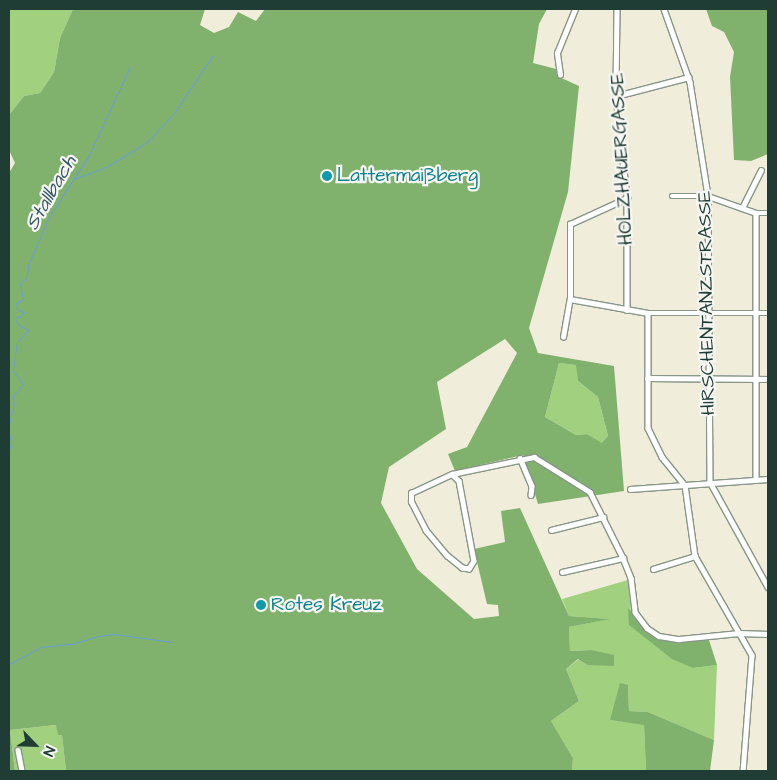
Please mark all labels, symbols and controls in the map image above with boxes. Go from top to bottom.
street label: HOLZHAUERGASSE [606,72,638,246]
water label: Stallbach [20,152,82,234]
place label: Lattermaißberg [337,165,478,187]
marker: Lattermaißberg [321,170,333,182]
street label: HIRSCHENTANZSTRASSE [694,191,720,415]
place label: Rotes Kreuz [271,594,382,616]
marker: Rotes Kreuz [255,599,267,611]
north arrow [10,720,60,770]
text: N [38,743,60,759]

